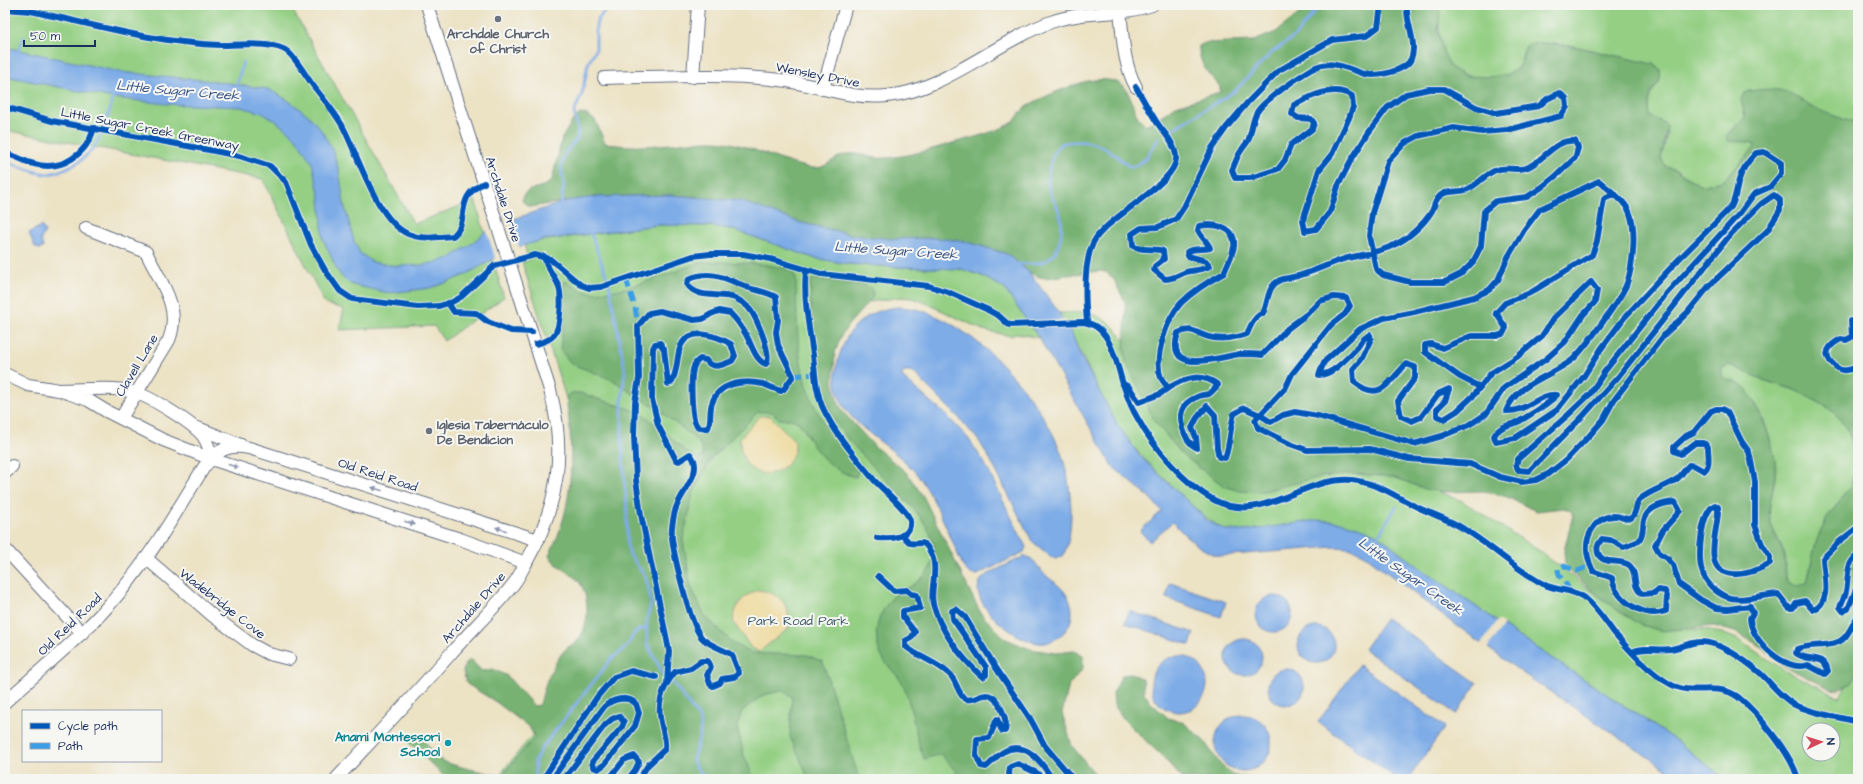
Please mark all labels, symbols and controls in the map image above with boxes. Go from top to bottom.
marker: Archdale Church of Christ [493,14,503,24]
scale bar [24,22,95,48]
place label: Archdale Church of Christ [447,25,549,58]
text: 50 m [30,28,61,45]
street label: Wensley Drive [774,58,861,93]
water label: Little Sugar Creek [115,76,241,106]
street label: Little Sugar Creek Greenway [59,103,240,156]
street label: Archdale Drive [481,154,525,244]
water label: Little Sugar Creek [834,237,959,265]
street label: Clavell Lane [111,331,163,400]
place label: Iglesia Tabernáculo De Bendicion [437,416,549,449]
marker: Iglesia Tabernáculo De Bendicion [424,426,434,436]
street label: Old Reid Road [336,454,420,496]
one-way arrow [227,463,239,469]
one-way arrow [371,486,383,492]
one-way arrow [405,520,417,526]
one-way arrow [495,526,507,532]
water label: Little Sugar Creek [1354,533,1467,621]
street label: Wadebridge Cove [175,564,269,644]
street label: Archdale Drive [438,568,510,647]
street label: Old Reid Road [34,589,106,660]
park label: Park Road Park [748,612,848,630]
legend [22,710,162,762]
text: Cycle path [58,718,117,736]
north arrow [1801,722,1841,762]
place label: Anami Montessori School [335,728,441,761]
text: N [1823,737,1838,745]
text: Path [58,738,83,755]
marker: Anami Montessori School [443,738,453,748]

